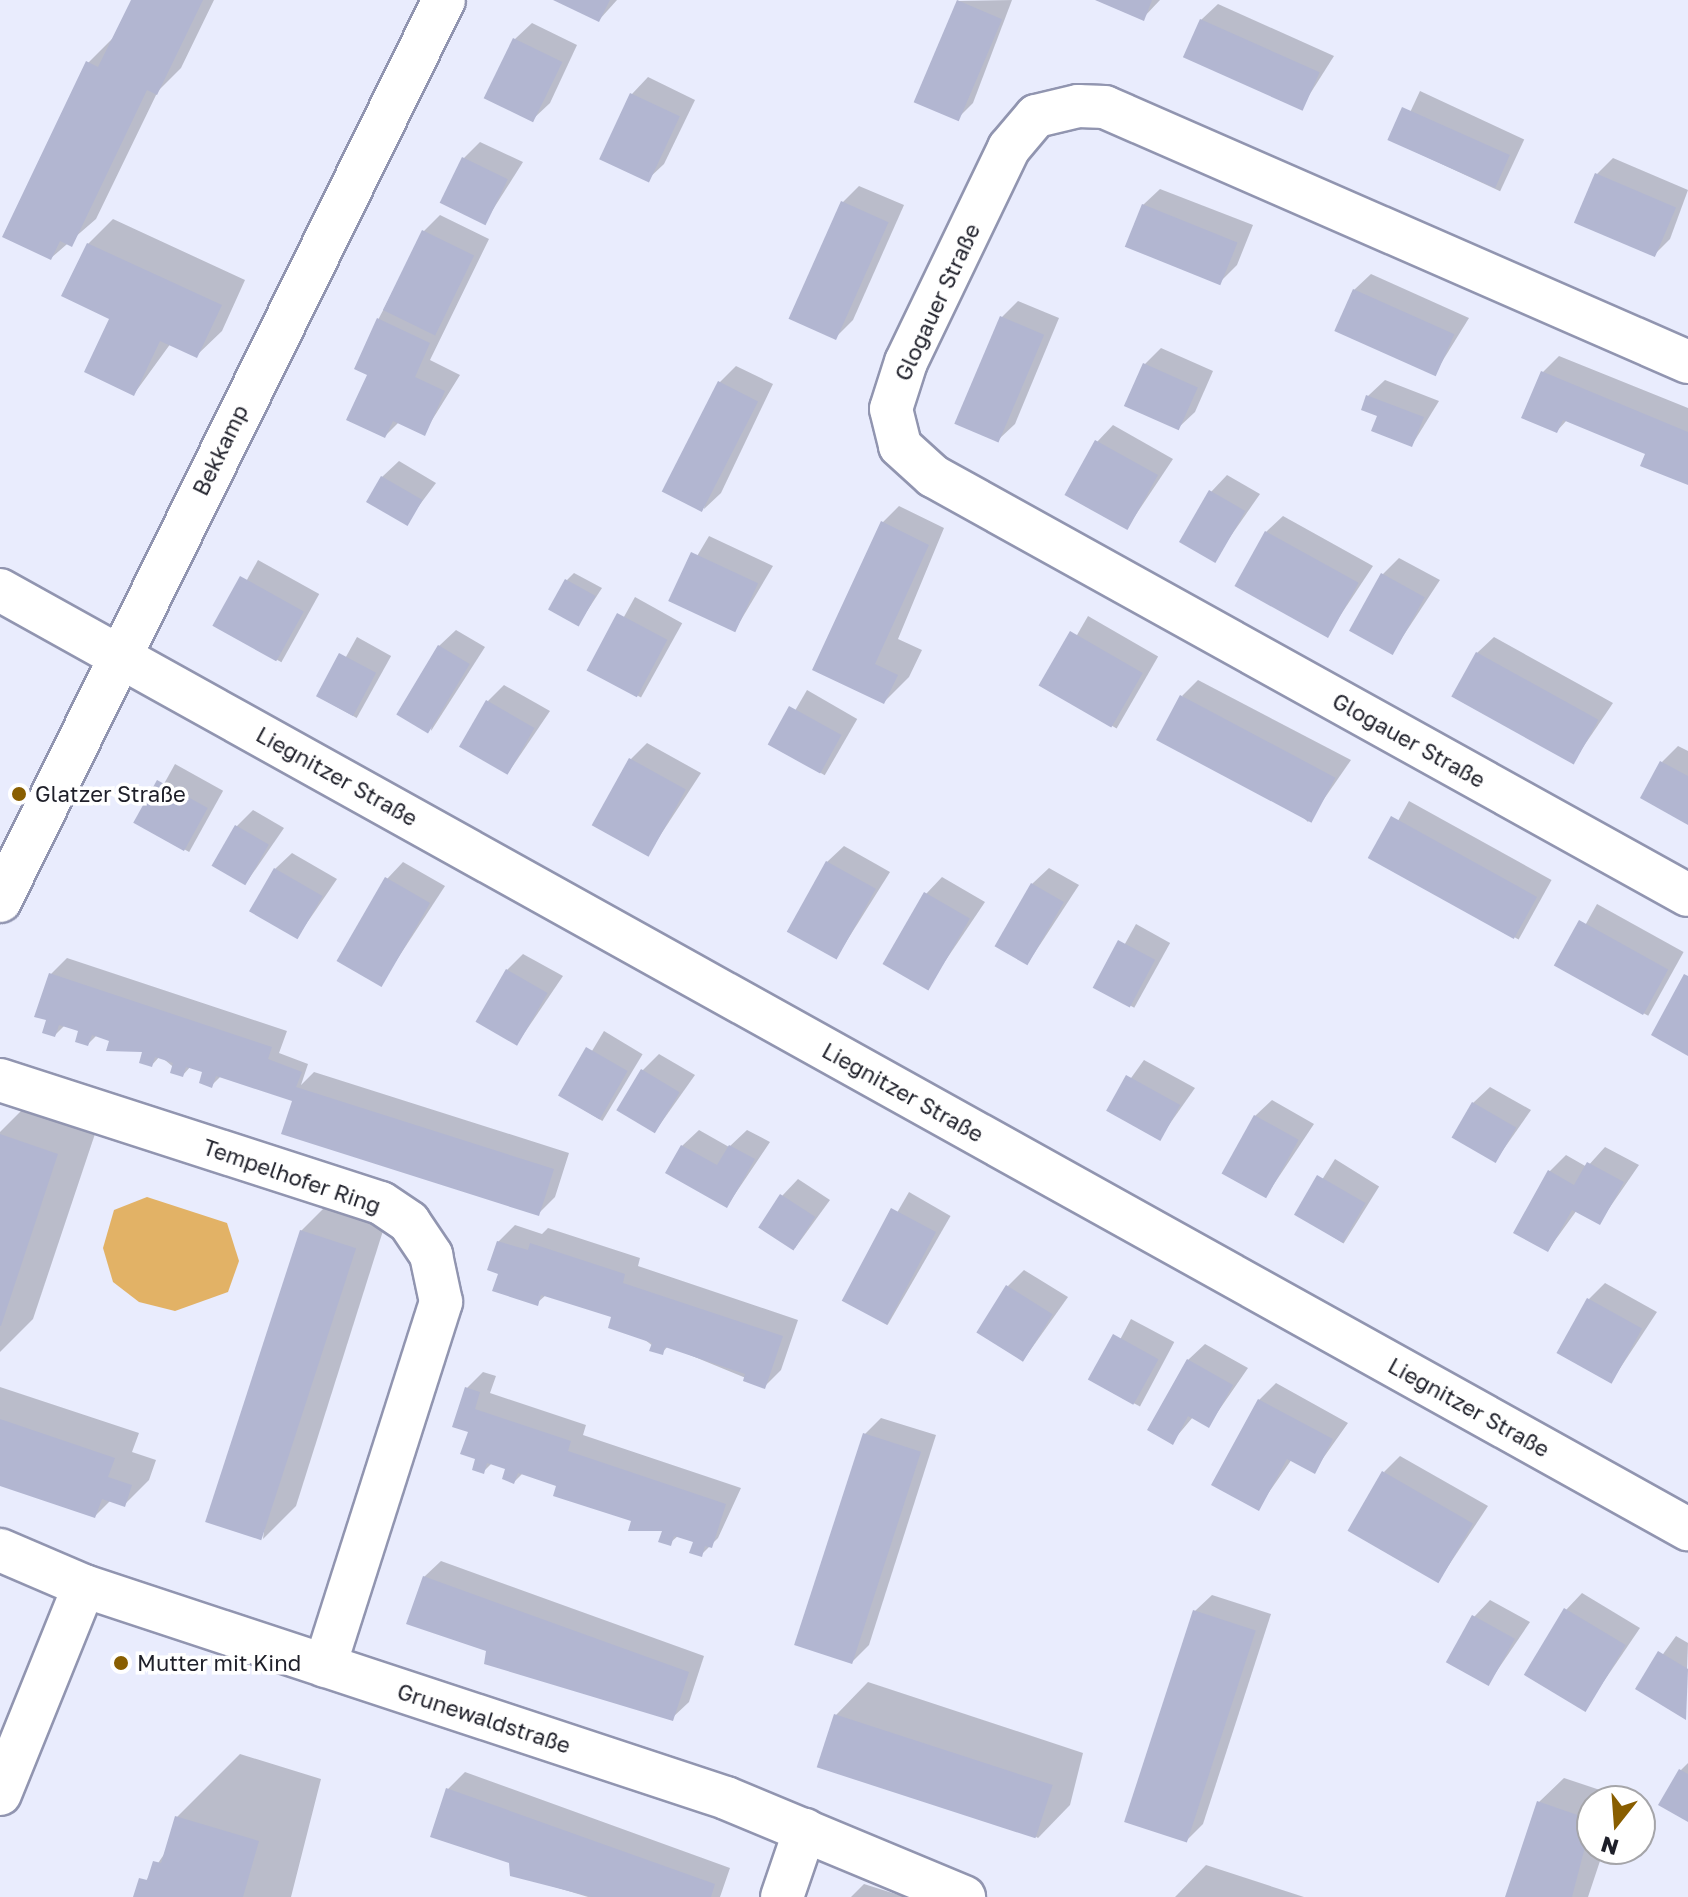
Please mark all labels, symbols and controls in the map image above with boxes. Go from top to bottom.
street label: Glogauer Straße [889,219,985,385]
street label: Bekkamp [187,400,253,500]
street label: Glogauer Straße [1328,687,1490,793]
street label: Liegnitzer Straße [252,721,422,831]
place label: Glatzer Straße [35,781,186,807]
marker: Glatzer Straße [10,785,28,803]
street label: Liegnitzer Straße [818,1037,988,1147]
street label: Tempelhofer Ring [200,1133,384,1219]
street label: Liegnitzer Straße [1384,1352,1554,1462]
place label: Mutter mit Kind [137,1650,301,1676]
marker: Mutter mit Kind [112,1654,130,1672]
street label: Grunewaldstraße [394,1678,574,1758]
north arrow [1576,1785,1656,1865]
text: N [1597,1831,1621,1862]

